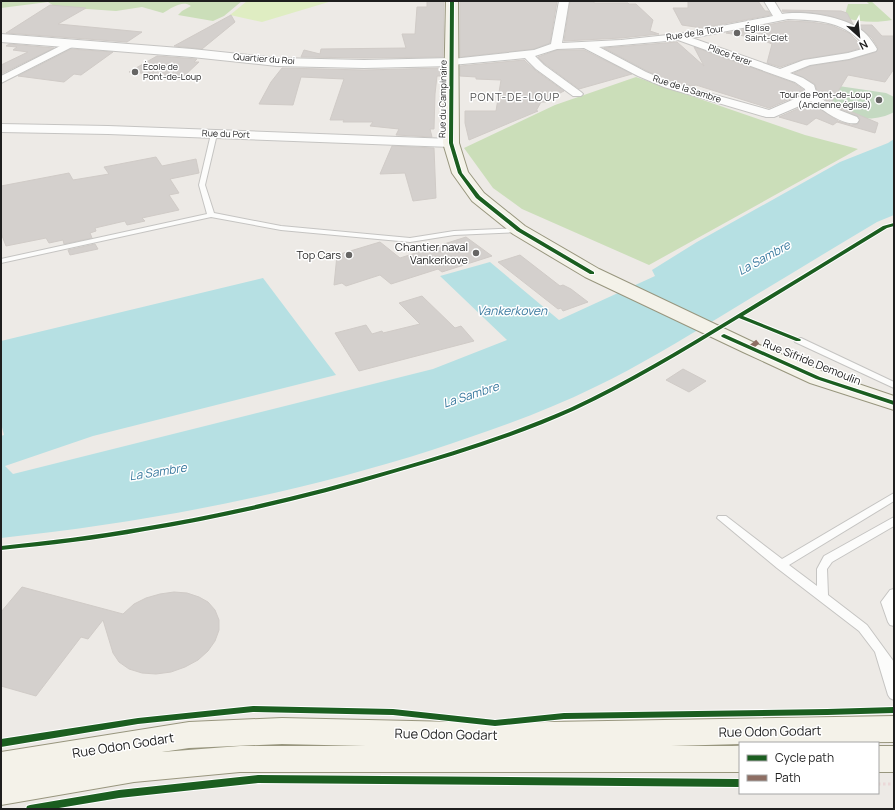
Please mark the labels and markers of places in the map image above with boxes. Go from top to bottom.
place label: Église Saint-Clet [745,21,788,44]
marker: Église Saint-Clet [732,28,742,38]
place label: Ècole de Pont-de-Loup [143,60,201,83]
marker: Ècole de Pont-de-Loup [130,67,140,77]
place label: Tour de Pont-de-Loup (Ancienne église) [780,88,871,111]
marker: Tour de Pont-de-Loup (Ancienne église) [874,95,884,105]
place label: Chantier naval Vankerkove [395,239,469,267]
place label: Top Cars [297,247,341,262]
marker: Chantier naval Vankerkove [471,248,481,258]
marker: Top Cars [344,250,354,260]

